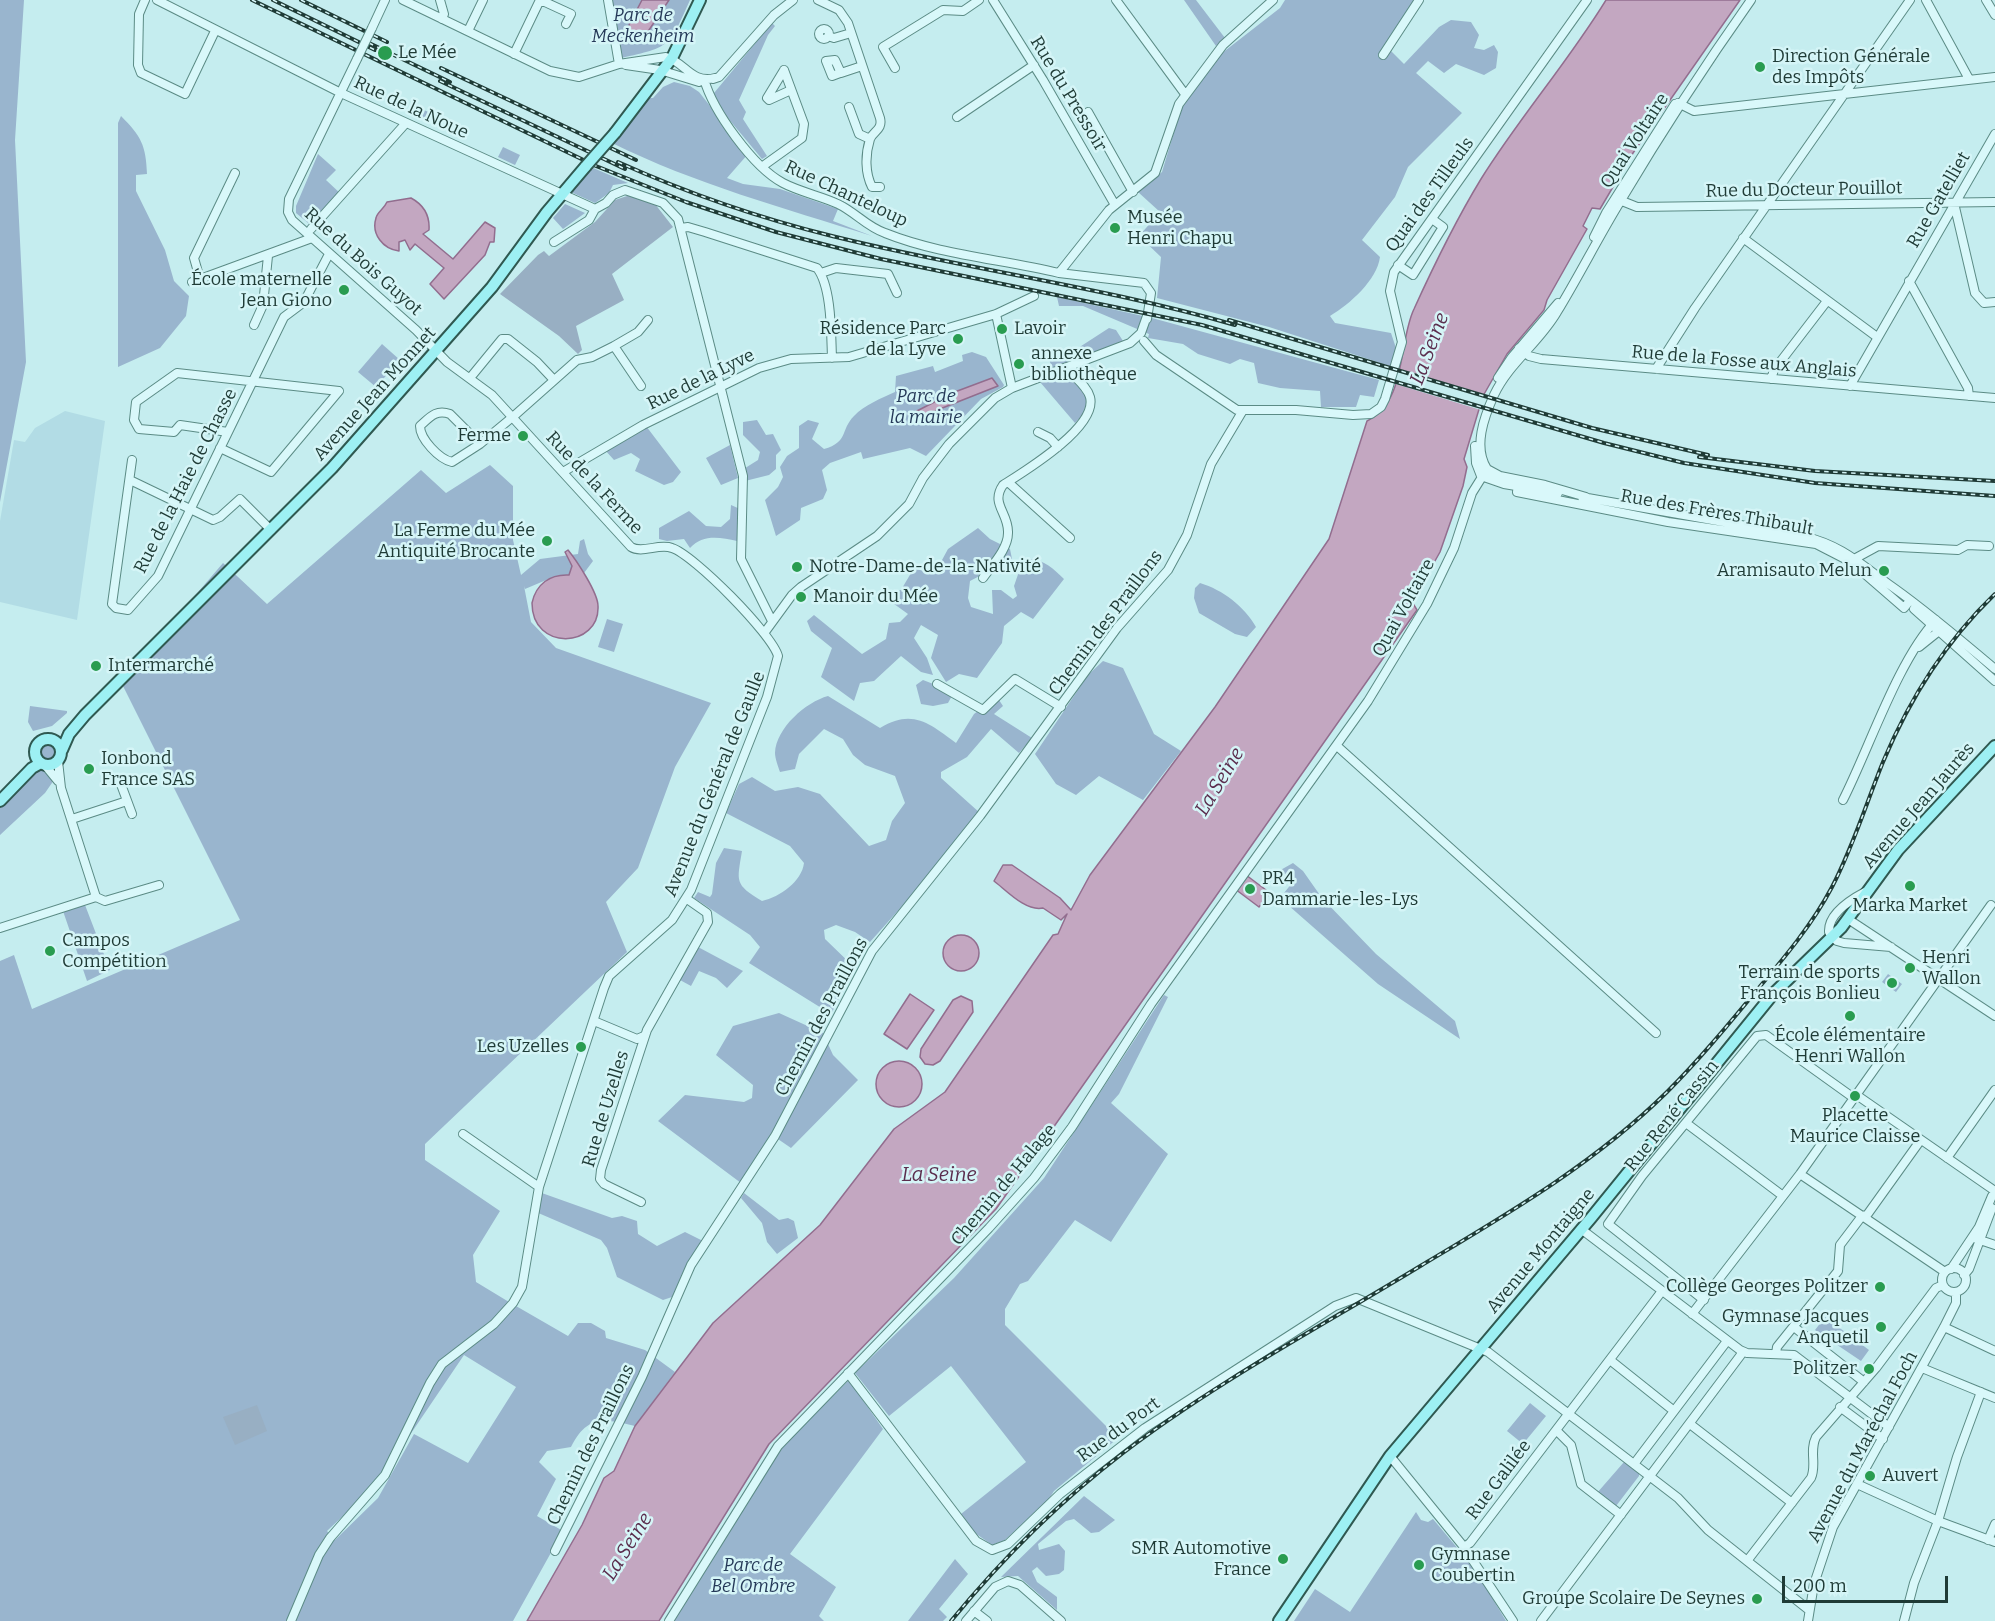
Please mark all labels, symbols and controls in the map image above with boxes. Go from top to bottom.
park label: Parc de Meckenheim [592,5,694,48]
street label: Rue du Pressoir [1025,33,1111,155]
place label: Le Mée [398,42,457,64]
marker: Le Mée [376,44,394,62]
place label: Direction Générale des Impôts [1772,46,1930,88]
marker: Direction Générale des Impôts [1753,60,1767,74]
street label: Rue de la Noue [350,72,472,144]
street label: Quai Voltaire [1596,89,1674,193]
street label: Quai des Tilleuls [1381,133,1479,257]
street label: Rue Gatelliet [1903,148,1975,252]
street label: Rue Chanteloup [781,156,911,232]
street label: Rue du Docteur Pouillot [1705,177,1903,203]
street label: Rue du Bois Guyot [300,204,426,320]
place label: Musée Henri Chapu [1127,207,1233,250]
marker: Musée Henri Chapu [1108,221,1122,235]
place label: École maternelle Jean Giono [191,269,332,312]
marker: École maternelle Jean Giono [337,283,351,297]
water label: La Seine [1405,310,1455,388]
place label: Résidence Parc de la Lyve [820,318,946,360]
place label: Lavoir [1014,318,1066,340]
marker: Lavoir [995,322,1009,336]
street label: Avenue Jean Monnet [309,323,441,465]
marker: Résidence Parc de la Lyve [951,332,965,346]
street label: Rue de la Fosse aux Anglais [1631,341,1857,383]
place label: annexe bibliothèque [1031,343,1137,386]
street label: Rue de la Lyve [644,345,758,415]
marker: annexe bibliothèque [1012,357,1026,371]
street label: Rue de la Haie de Chasse [130,385,242,577]
park label: Parc de la mairie [890,386,962,428]
place label: Ferme [457,425,511,447]
street label: Rue de la Ferme [541,427,647,539]
marker: Ferme [516,429,530,443]
street label: Rue des Frères Thibault [1619,485,1815,541]
place label: La Ferme du Mée Antiquité Brocante [377,520,535,562]
marker: La Ferme du Mée Antiquité Brocante [540,534,554,548]
street label: Chemin des Praillons [1044,546,1168,700]
street label: Quai Voltaire [1368,555,1440,661]
place label: Notre-Dame-de-la-Nativité [809,556,1041,578]
marker: Notre-Dame-de-la-Nativité [790,560,804,574]
place label: Aramisauto Melun [1717,560,1872,582]
marker: Aramisauto Melun [1877,564,1891,578]
place label: Manoir du Mée [813,586,938,608]
marker: Manoir du Mée [794,590,808,604]
place label: Intermarché [108,655,214,677]
marker: Intermarché [89,659,103,673]
street label: Avenue du Général de Gaulle [660,668,770,900]
street label: Avenue Jean Jaurès [1858,739,1980,873]
water label: La Seine [1190,744,1250,820]
place label: Ionbond France SAS [101,748,195,790]
marker: Ionbond France SAS [82,762,96,776]
place label: PR4 Dammarie-les-Lys [1262,868,1418,910]
marker: Marka Market [1903,879,1917,893]
marker: PR4 Dammarie-les-Lys [1243,882,1257,896]
place label: Marka Market [1852,895,1968,917]
place label: Campos Compétition [62,930,167,972]
street label: Chemin des Praillons [771,934,873,1100]
marker: Campos Compétition [43,944,57,958]
place label: Henri Wallon [1922,947,1981,990]
marker: Henri Wallon [1903,961,1917,975]
place label: Terrain de sports François Bonlieu [1739,962,1880,1004]
marker: Terrain de sports François Bonlieu [1885,976,1899,990]
marker: École élémentaire Henri Wallon [1843,1009,1857,1023]
place label: École élémentaire Henri Wallon [1774,1025,1926,1068]
place label: Les Uzelles [477,1036,569,1058]
marker: Les Uzelles [574,1040,588,1054]
street label: Rue de Uzelles [578,1048,634,1170]
street label: Rue René Cassin [1620,1056,1724,1176]
marker: Placette Maurice Claisse [1848,1089,1862,1103]
place label: Placette Maurice Claisse [1790,1105,1920,1148]
street label: Chemin de Halage [947,1120,1061,1250]
water label: La Seine [901,1163,977,1187]
street label: Avenue Montaigne [1482,1184,1600,1318]
place label: Collège Georges Politzer [1666,1276,1868,1298]
marker: Collège Georges Politzer [1873,1280,1887,1294]
place label: Gymnase Jacques Anquetil [1722,1306,1869,1348]
marker: Gymnase Jacques Anquetil [1874,1320,1888,1334]
street label: Avenue du Maréchal Foch [1803,1348,1923,1546]
place label: Politzer [1793,1358,1857,1380]
street label: Chemin des Praillons [543,1361,639,1529]
marker: Politzer [1862,1362,1876,1376]
street label: Rue du Port [1073,1393,1165,1467]
street label: Rue Galilée [1462,1436,1536,1524]
place label: Auvert [1882,1465,1939,1487]
marker: Auvert [1863,1469,1877,1483]
water label: La Seine [598,1509,658,1585]
place label: SMR Automotive France [1131,1538,1271,1580]
place label: Gymnase Coubertin [1431,1544,1515,1586]
marker: SMR Automotive France [1276,1552,1290,1566]
park label: Parc de Bel Ombre [711,1555,795,1598]
marker: Gymnase Coubertin [1412,1558,1426,1572]
scale bar [1785,1564,1952,1602]
text: 200 m [1793,1575,1847,1597]
place label: Groupe Scolaire De Seynes [1522,1588,1745,1610]
marker: Groupe Scolaire De Seynes [1750,1592,1764,1606]

